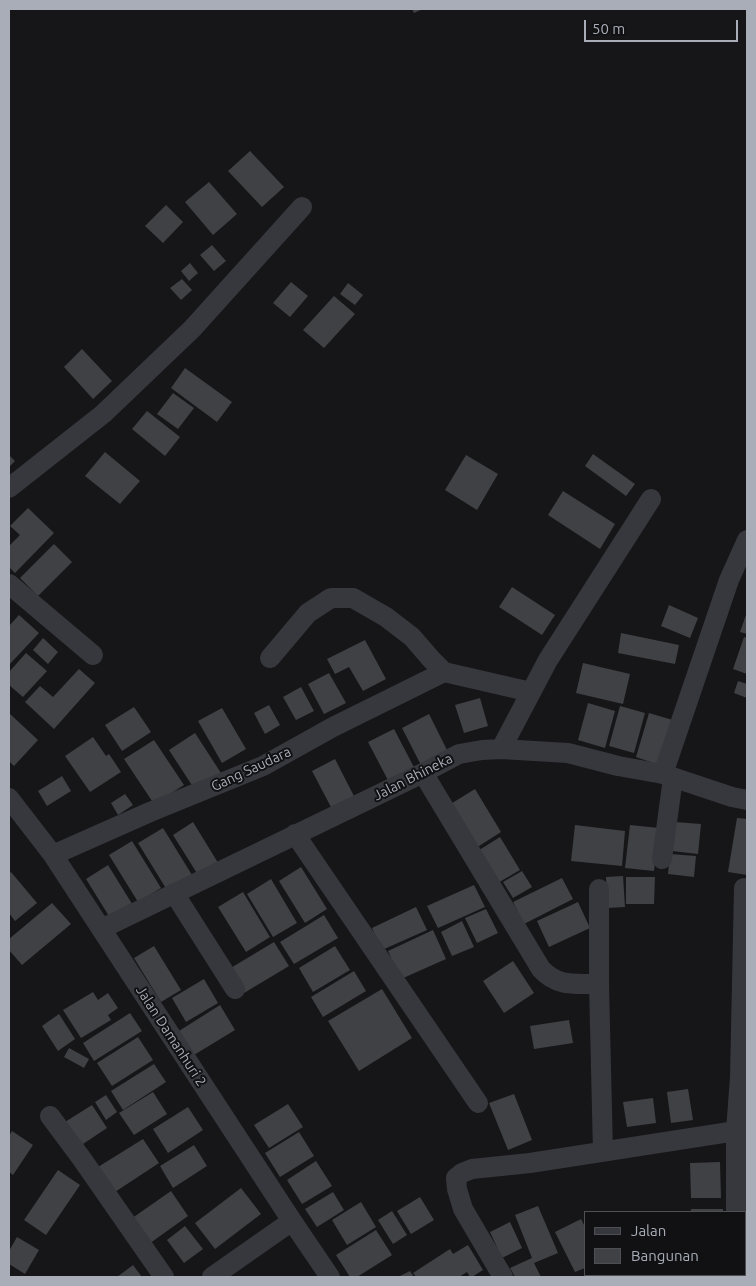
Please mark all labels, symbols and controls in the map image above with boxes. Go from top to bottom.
scale bar [586,10,740,42]
text: 50 m [592,20,625,37]
street label: Gang Saudara [208,743,294,795]
street label: Jalan Bhineka [371,750,455,804]
street label: Jalan Damanhuri 2 [132,983,210,1089]
legend [584,1211,746,1276]
text: Jalan [631,1222,666,1239]
text: Bangunan [631,1247,699,1264]

